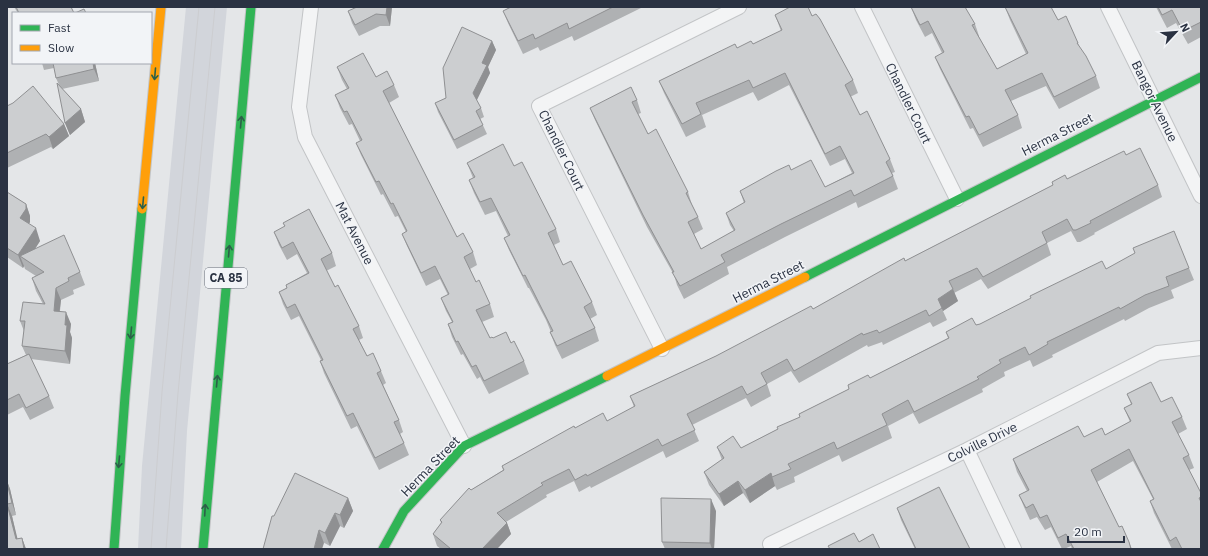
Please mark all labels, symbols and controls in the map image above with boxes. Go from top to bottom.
legend [12,12,152,64]
north arrow [1156,12,1196,52]
text: Fast [48,20,71,35]
text: N [1177,21,1193,34]
text: Slow [48,40,74,55]
street label: Bangor Avenue [1128,58,1182,145]
street label: Chandler Court [882,60,935,146]
one-way arrow [151,67,159,80]
street label: Chandler Court [535,107,588,193]
street label: Herma Street [1019,109,1096,160]
one-way arrow [237,116,244,129]
one-way arrow [139,196,146,209]
street label: Mat Avenue [331,199,378,268]
one-way arrow [225,245,233,258]
street label: Herma Street [730,256,807,307]
road number: CA 85 [205,268,247,288]
one-way arrow [127,326,134,339]
one-way arrow [213,375,221,388]
street label: Colville Drive [944,418,1020,467]
street label: Herma Street [397,432,464,500]
one-way arrow [115,455,123,468]
one-way arrow [202,504,209,517]
scale bar [1068,518,1124,544]
text: 20 m [1074,524,1102,539]

